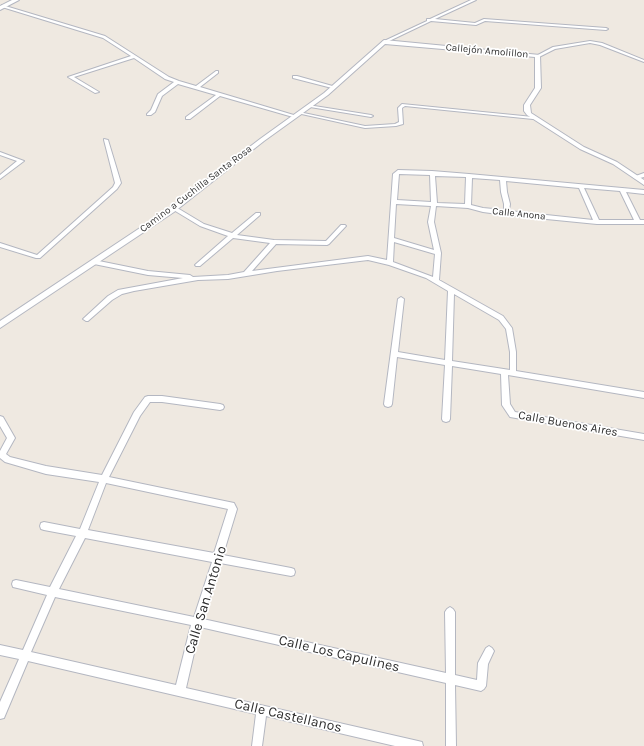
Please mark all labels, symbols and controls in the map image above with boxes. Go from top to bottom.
street label: Callejón Amolillon [445,41,529,61]
street label: Camino a Cuchilla Santa Rosa [138,143,254,235]
street label: Calle Anona [492,205,546,223]
street label: Calle Buenos Aires [517,408,619,440]
street label: Calle San Antonio [182,544,230,656]
street label: Calle Los Capulines [277,632,401,676]
street label: Calle Castellanos [233,695,343,737]

